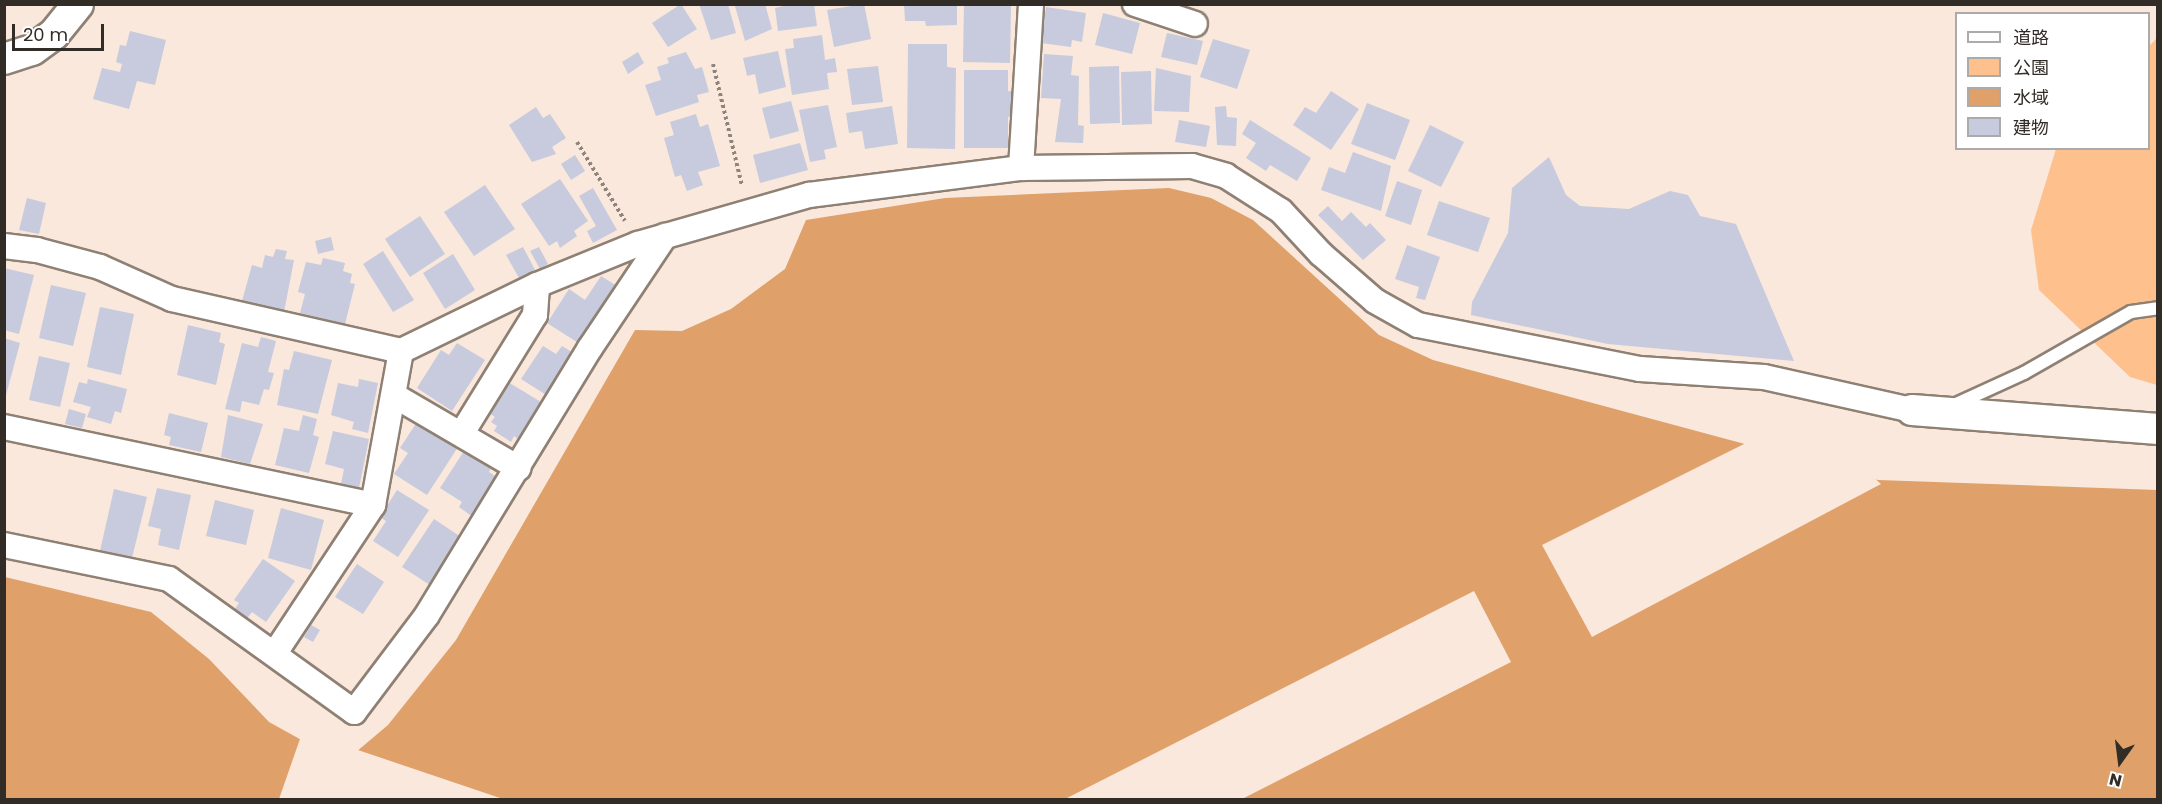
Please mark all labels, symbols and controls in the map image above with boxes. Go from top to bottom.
scale bar [15,12,106,50]
legend [1955,12,2150,150]
text: 20 m [23,22,68,47]
text: 道路 [2013,25,2049,50]
text: 公園 [2013,55,2049,80]
text: 水域 [2013,85,2049,110]
text: 建物 [2013,115,2049,140]
north arrow [2090,732,2150,792]
text: N [2107,767,2124,793]

